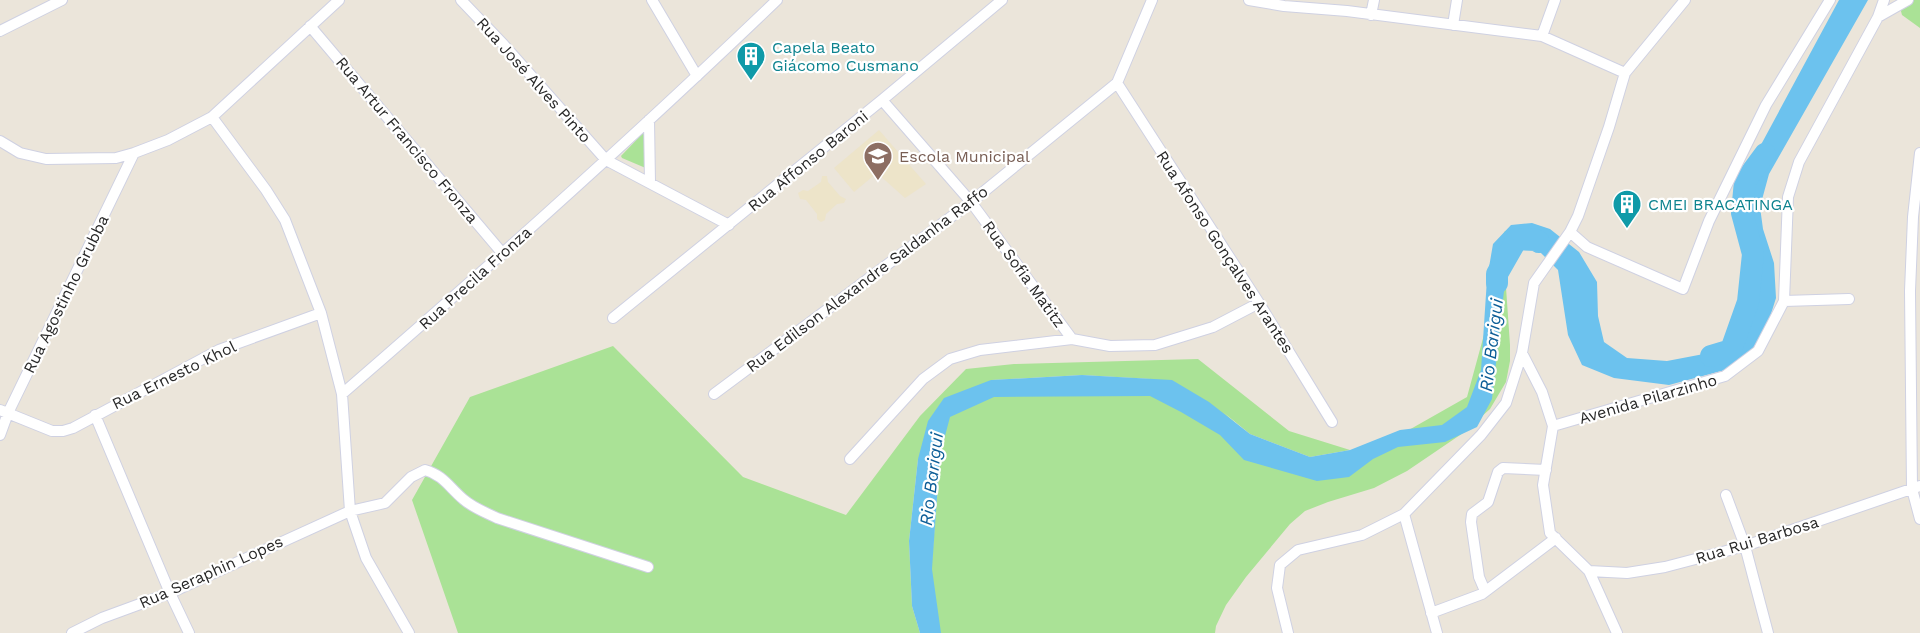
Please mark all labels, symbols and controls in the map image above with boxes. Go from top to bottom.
street label: Rua José Alves Pinto [473,14,595,146]
place label: Capela Beato Giácomo Cusmano [772,38,919,75]
building icon: Capela Beato Giácomo Cusmano [735,40,767,82]
street label: Rua Artur Francisco Fronza [332,53,482,227]
street label: Rua Affonso Baroni [744,107,872,215]
school or university icon: Escola Municipal [862,140,894,182]
place label: Escola Municipal [899,147,1030,166]
street label: Rua Afonso Gonçalves Arantes [1152,147,1298,357]
street label: Rua Edilson Alexandre Saldanha Raffo [742,182,992,376]
building icon: CMEI BRACATINGA [1611,188,1643,230]
place label: CMEI BRACATINGA [1648,195,1793,214]
street label: Rua Agostinho Grubba [19,212,113,376]
street label: Rua Sofia Matitz [979,217,1069,331]
street label: Rua Precila Fronza [415,223,535,333]
water label: Rio Barigui [1475,296,1507,393]
street label: Rua Ernesto Khol [109,337,239,413]
street label: Avenida Pilarzinho [1577,370,1719,428]
water label: Rio Barigui [915,430,947,527]
street label: Rua Rui Barbosa [1693,512,1821,568]
street label: Rua Seraphin Lopes [136,532,286,612]

